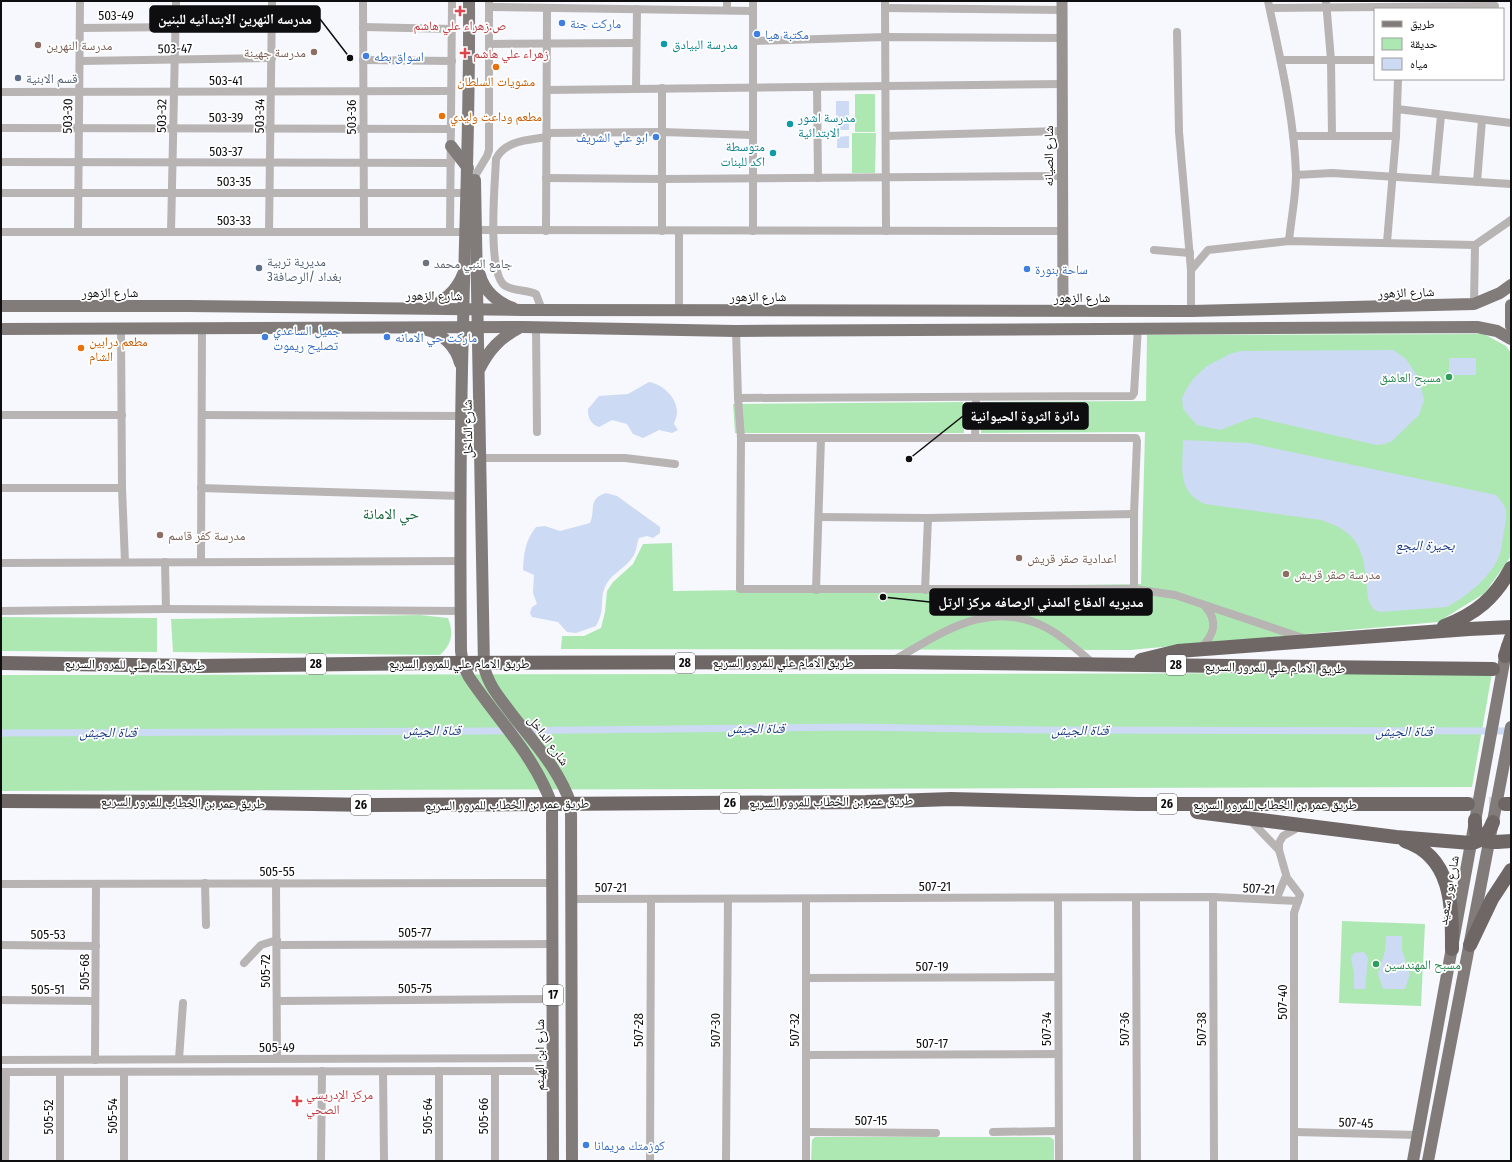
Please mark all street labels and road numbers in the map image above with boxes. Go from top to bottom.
street label: 503-49 [98,8,134,23]
street label: 503-47 [158,41,192,56]
street label: 503-41 [209,73,243,88]
street label: 503-30 [60,98,75,134]
street label: 503-32 [154,99,169,133]
street label: 503-34 [252,99,267,133]
street label: 503-36 [344,100,359,134]
street label: 503-39 [209,110,243,125]
street label: شارع الصيانه [1041,125,1058,187]
street label: 503-37 [209,144,243,159]
street label: 503-35 [217,174,251,189]
street label: 503-33 [217,213,251,228]
street label: شارع الزهور [1376,284,1435,303]
street label: شارع الزهور [81,285,138,302]
street label: شارع الزهور [405,287,462,305]
street label: شارع الزهور [729,289,786,306]
street label: شارع الزهور [1053,290,1110,307]
street label: شارع الداخل [459,399,478,459]
road number: 28 [675,653,695,673]
road number: 28 [306,654,326,674]
street label: طريق الامام علي للمرور السريع [713,655,854,673]
road number: 28 [1166,655,1186,675]
street label: طريق الامام علي للمرور السريع [64,656,206,677]
street label: طريق الامام علي للمرور السريع [389,656,530,674]
street label: طريق الامام علي للمرور السريع [1204,659,1346,680]
street label: شارع الداخل [523,712,572,770]
road number: 26 [720,793,740,813]
street label: طريق عمر بن الخطاب للمرور السريع [749,793,913,812]
street label: طريق عمر بن الخطاب للمرور السريع [101,794,265,813]
road number: 26 [1157,794,1177,814]
road number: 26 [351,795,371,815]
street label: طريق عمر بن الخطاب للمرور السريع [425,796,589,815]
street label: طريق عمر بن الخطاب للمرور السريع [1193,797,1357,814]
street label: شارع بور سعيد [1435,854,1464,926]
street label: 505-55 [259,864,295,879]
street label: 507-21 [919,879,951,894]
street label: 507-21 [595,880,627,895]
street label: 507-21 [1242,880,1275,897]
street label: 505-77 [398,925,432,940]
street label: 505-53 [30,927,66,942]
street label: 505-68 [77,954,92,990]
street label: 505-72 [258,954,273,988]
street label: 507-19 [915,959,949,974]
street label: 505-75 [398,981,432,996]
street label: 505-51 [31,982,65,997]
street label: 507-40 [1275,984,1290,1020]
road number: 17 [543,985,563,1005]
street label: 507-34 [1039,1012,1054,1046]
street label: 507-36 [1117,1012,1132,1046]
street label: 507-38 [1194,1012,1209,1046]
street label: 507-28 [631,1013,646,1047]
street label: 507-30 [708,1013,723,1047]
street label: 507-32 [787,1013,802,1047]
street label: شارع ابن الهيثم [532,1019,549,1091]
street label: 507-17 [916,1036,948,1051]
street label: 505-49 [259,1040,295,1055]
street label: 505-54 [105,1098,120,1134]
street label: 505-64 [420,1098,435,1134]
street label: 505-66 [476,1098,491,1134]
street label: 505-52 [41,1099,56,1134]
street label: 507-15 [855,1113,887,1128]
street label: 507-45 [1338,1114,1374,1131]

